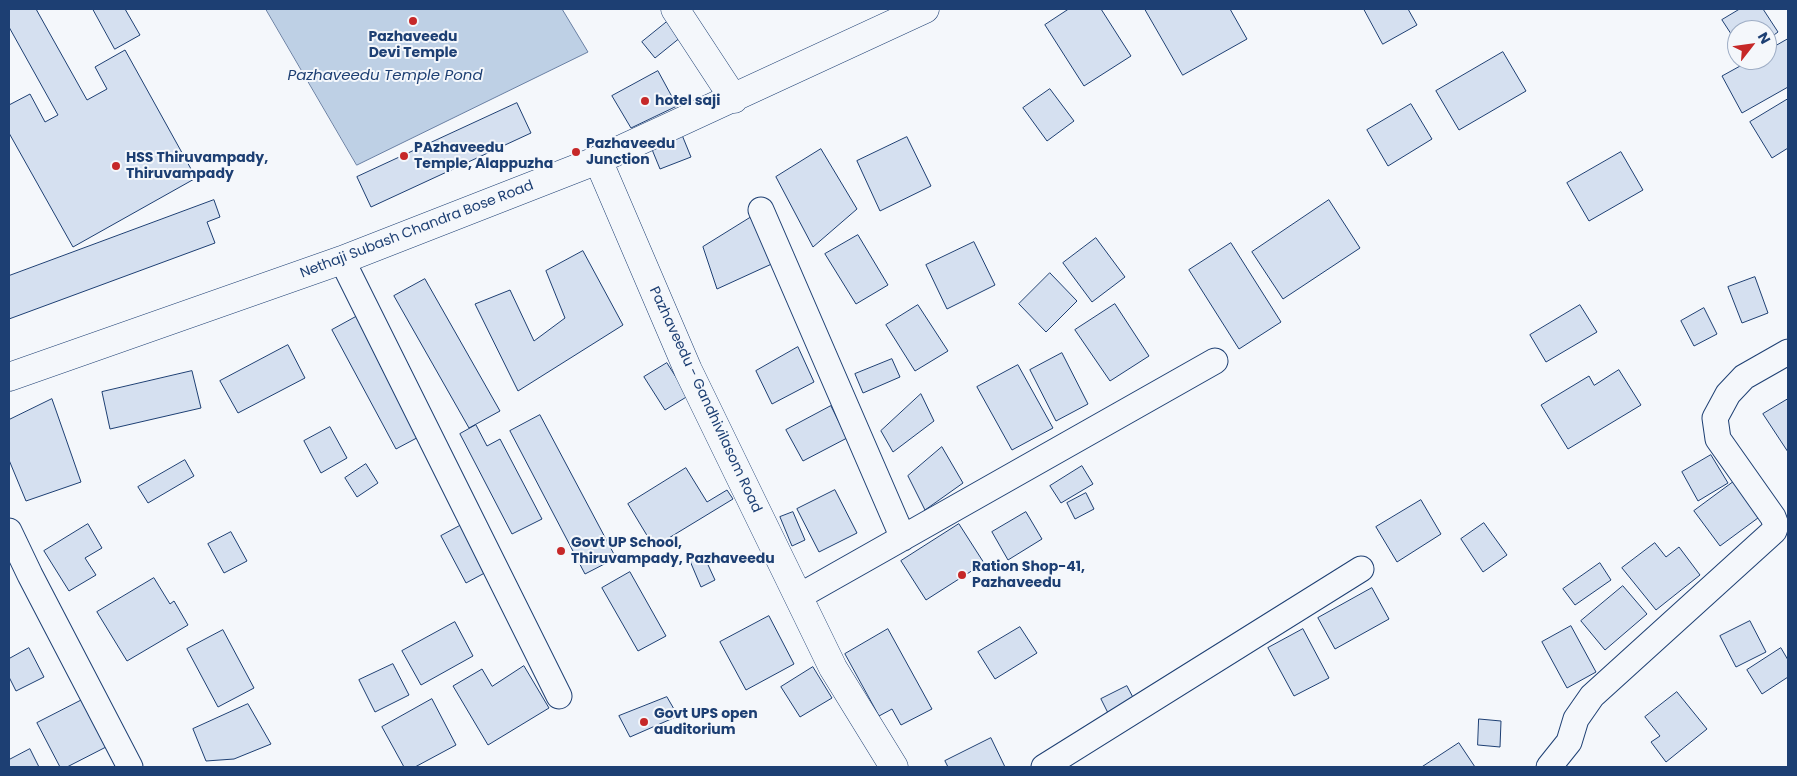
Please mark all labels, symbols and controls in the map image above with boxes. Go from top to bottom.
marker: Pazhaveedu Devi Temple [407,15,419,27]
north arrow [1727,20,1777,70]
text: N [1753,28,1775,48]
place label: Pazhaveedu Devi Temple [368,29,458,62]
water label: Pazhaveedu Temple Pond [287,67,483,85]
place label: hotel saji [655,93,720,109]
marker: hotel saji [639,95,651,107]
place label: Pazhaveedu Junction [586,136,675,168]
place label: PAzhaveedu Temple, Alappuzha [414,140,553,172]
marker: Pazhaveedu Junction [570,146,582,158]
place label: HSS Thiruvampady, Thiruvampady [126,150,268,182]
marker: PAzhaveedu Temple, Alappuzha [398,150,410,162]
marker: HSS Thiruvampady, Thiruvampady [110,160,122,172]
street label: Nethaji Subash Chandra Bose Road [298,178,536,282]
street label: Pazhaveedu - Gandhivilasom Road [645,284,765,516]
place label: Govt UP School, Thiruvampady, Pazhaveedu [571,535,775,568]
marker: Govt UP School, Thiruvampady, Pazhaveedu [555,545,567,557]
place label: Ration Shop-41, Pazhaveedu [972,559,1085,592]
marker: Ration Shop-41, Pazhaveedu [956,569,968,581]
place label: Govt UPS open auditorium [654,706,758,739]
marker: Govt UPS open auditorium [638,716,650,728]

